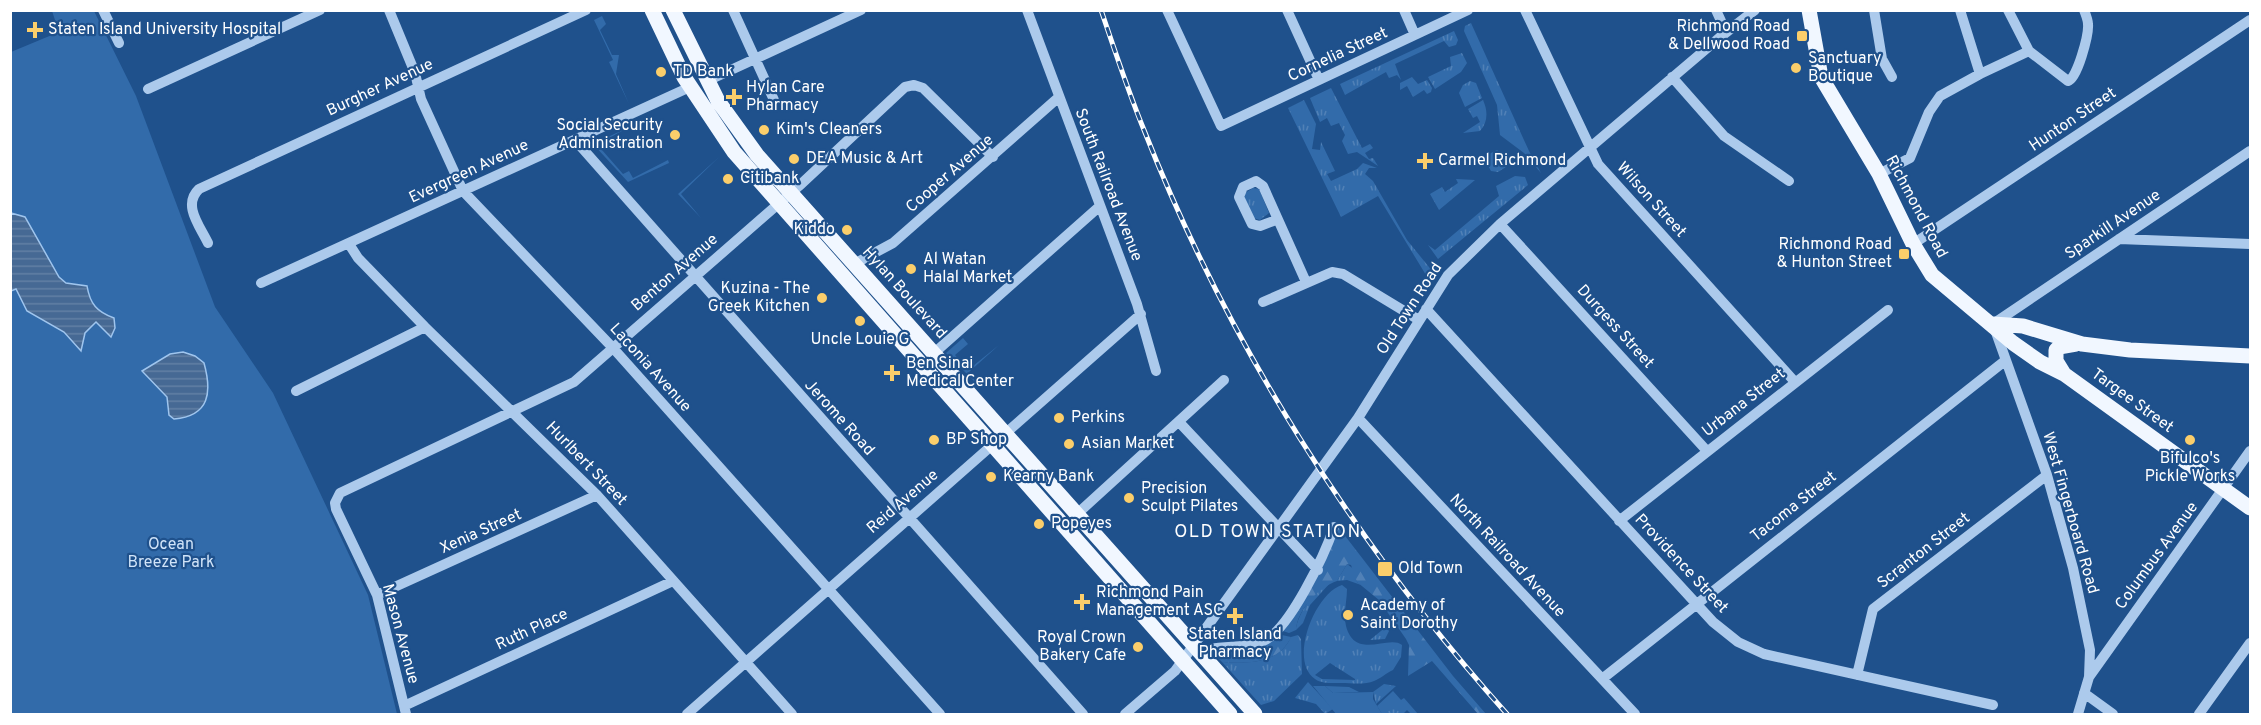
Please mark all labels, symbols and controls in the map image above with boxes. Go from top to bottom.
place label: Richmond Road & Dellwood Road [1668,17,1790,55]
place label: Staten Island University Hospital [48,20,281,40]
marker: Staten Island University Hospital [26,21,44,39]
street label: Cornelia Street [1285,23,1391,87]
marker: Richmond Road & Dellwood Road [1795,29,1809,43]
place label: Sanctuary Boutique [1808,49,1882,87]
street label: Burgher Avenue [324,55,436,121]
marker: Sanctuary Boutique [1789,61,1803,75]
place label: TD Bank [673,62,734,82]
marker: TD Bank [654,65,668,79]
place label: Hylan Care Pharmacy [746,78,825,116]
street label: Hunton Street [2026,84,2120,156]
marker: Hylan Care Pharmacy [727,90,741,104]
street label: South Railroad Avenue [1070,106,1146,264]
place label: Social Security Administration [557,116,663,154]
place label: Kim's Cleaners [776,120,882,140]
marker: Kim's Cleaners [757,123,771,137]
marker: Social Security Administration [668,128,682,142]
street label: Cooper Avenue [902,131,998,217]
street label: Evergreen Avenue [406,136,532,208]
place label: DEA Music & Art [806,149,923,169]
place label: Carmel Richmond [1438,151,1566,171]
marker: DEA Music & Art [787,152,801,166]
marker: Carmel Richmond [1416,152,1434,170]
street label: Richmond Road [1881,152,1951,262]
street label: Wilson Street [1612,158,1690,242]
place label: Citibank [740,169,800,189]
marker: Citibank [721,172,735,186]
street label: Sparkill Avenue [2061,186,2165,264]
place label: Kiddo [793,220,835,240]
marker: Kiddo [840,223,854,237]
street label: Benton Avenue [627,230,723,316]
place label: Richmond Road & Hunton Street [1777,235,1892,273]
street label: Hylan Boulevard [857,243,951,343]
marker: Richmond Road & Hunton Street [1897,247,1911,261]
place label: Al Watan Halal Market [923,250,1012,288]
street label: Old Town Road [1373,259,1447,359]
marker: Al Watan Halal Market [904,262,918,276]
place label: Kuzina - The Greek Kitchen [708,279,810,317]
street label: Durgess Street [1572,281,1658,373]
marker: Kuzina - The Greek Kitchen [815,291,829,305]
marker: Uncle Louie G [853,314,867,328]
street label: Laconia Avenue [605,319,695,417]
place label: Uncle Louie G [810,330,910,350]
place label: Ben Sinai Medical Center [906,354,1014,392]
marker: Ben Sinai Medical Center [883,364,901,382]
street label: Urbana Street [1698,364,1790,442]
street label: Targee Street [2087,364,2177,438]
street label: Jerome Road [800,376,878,460]
place label: Perkins [1071,408,1125,428]
marker: Perkins [1052,411,1066,425]
street label: Hurlbert Street [541,418,631,510]
place label: BP Shop [946,430,1007,450]
street label: West Fingerboard Road [2037,430,2103,596]
marker: BP Shop [927,433,941,447]
marker: Bifulco's Pickle Works [2183,433,2197,447]
place label: Asian Market [1081,434,1174,454]
marker: Asian Market [1062,437,1076,451]
place label: Bifulco's Pickle Works [2145,449,2235,487]
street label: Reid Avenue [863,465,943,539]
place label: Kearny Bank [1003,467,1094,487]
street label: Tacoma Street [1747,467,1841,547]
marker: Kearny Bank [984,470,998,484]
place label: Precision Sculpt Pilates [1141,479,1238,517]
street label: North Railroad Avenue [1445,490,1569,622]
marker: Precision Sculpt Pilates [1122,491,1136,505]
street label: Columbus Avenue [2111,498,2203,614]
street label: Xenia Street [437,505,525,559]
street label: Scranton Street [1874,509,1974,593]
street label: Providence Street [1630,510,1732,618]
place label: Popeyes [1051,514,1112,534]
marker: Popeyes [1032,517,1046,531]
district label: OLD TOWN STATION [1174,521,1362,544]
park label: Ocean Breeze Park [128,535,215,573]
place label: Old Town [1398,559,1463,579]
marker: Old Town [1376,560,1394,578]
street label: Mason Avenue [377,582,423,686]
place label: Richmond Pain Management ASC [1096,583,1223,621]
marker: Richmond Pain Management ASC [1073,593,1091,611]
place label: Academy of Saint Dorothy [1360,596,1458,634]
street label: Ruth Place [493,605,571,655]
marker: Academy of Saint Dorothy [1341,608,1355,622]
marker: Staten Island Pharmacy [1228,609,1242,623]
place label: Staten Island Pharmacy [1188,625,1282,663]
place label: Royal Crown Bakery Cafe [1037,628,1126,666]
marker: Royal Crown Bakery Cafe [1131,640,1145,654]

